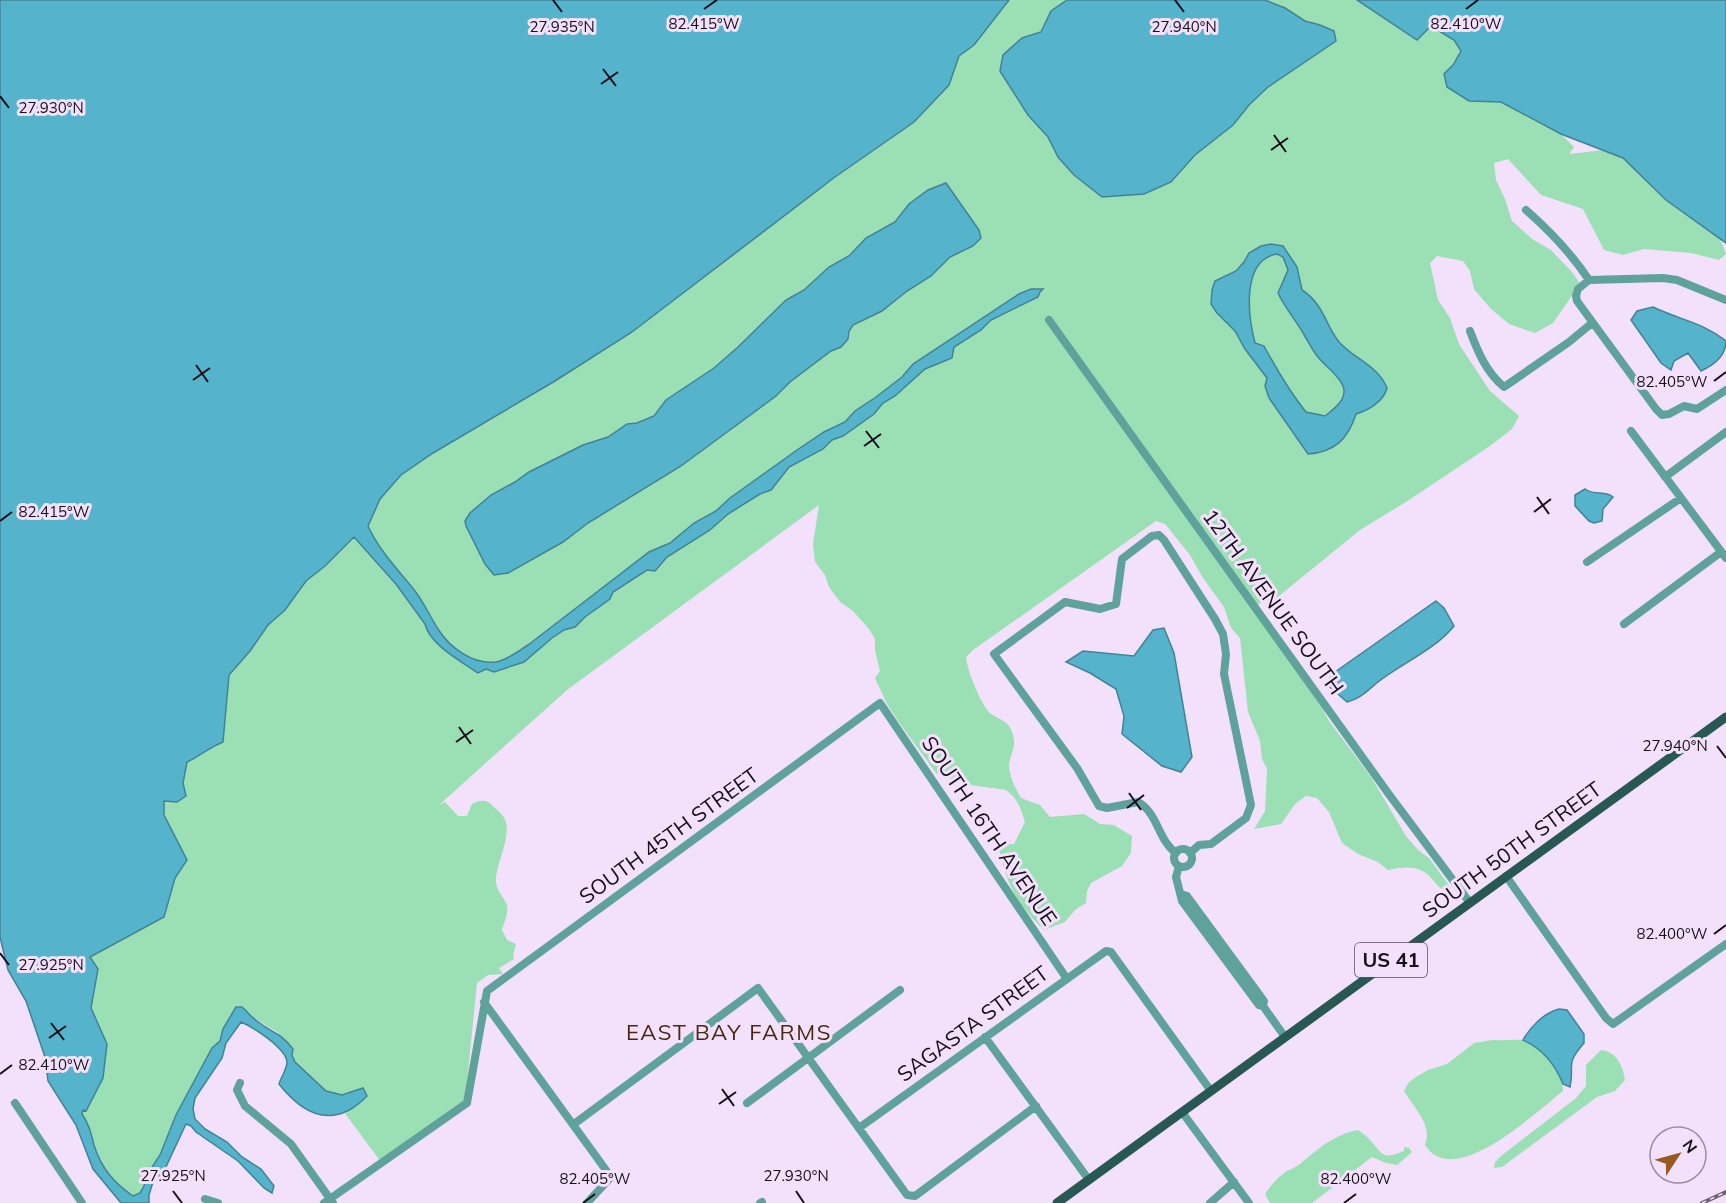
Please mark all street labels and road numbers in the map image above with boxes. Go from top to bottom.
street label: 12TH AVENUE SOUTH [1198,504,1350,699]
street label: SOUTH 16TH AVENUE [917,731,1063,930]
street label: SOUTH 45TH STREET [574,761,763,909]
street label: SOUTH 50TH STREET [1417,775,1606,923]
road number: US 41 [1355,943,1427,977]
street label: SAGASTA STREET [892,959,1053,1087]

